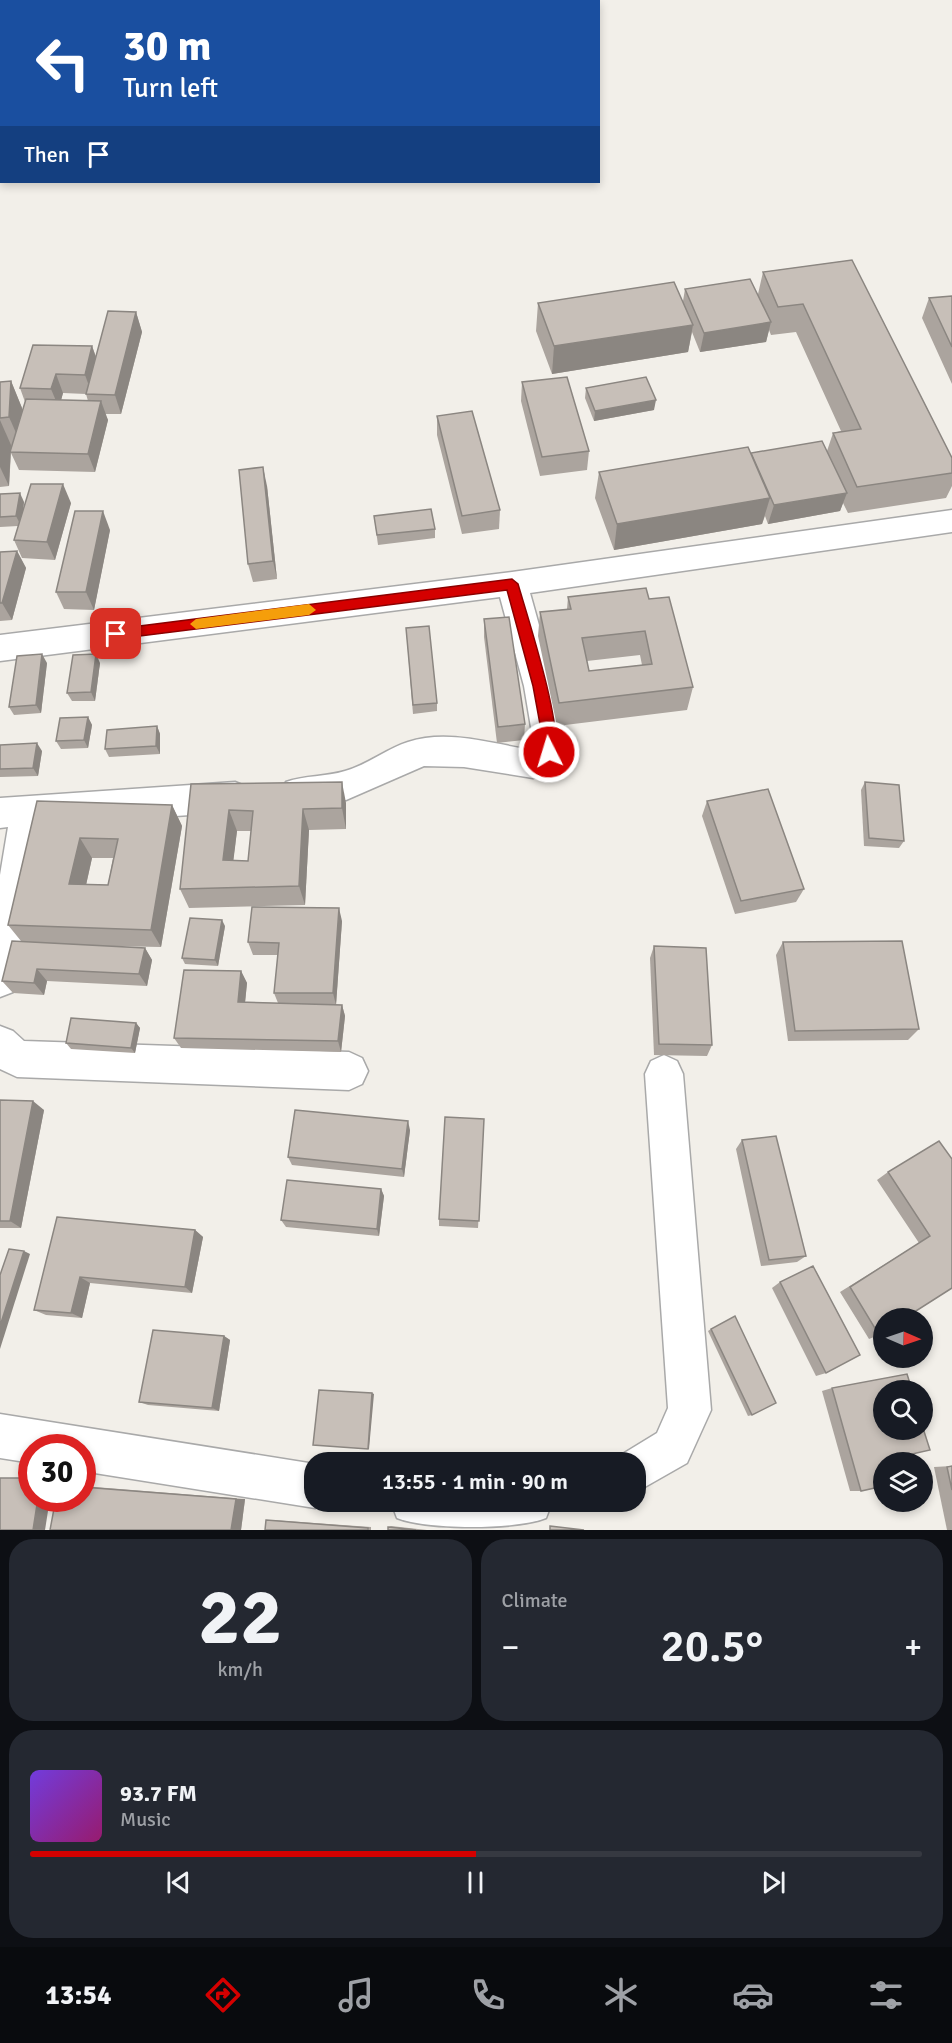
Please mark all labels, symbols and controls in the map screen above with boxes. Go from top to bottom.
text: 30 m [123,21,212,72]
icon: left [24,24,102,102]
text: Turn left [123,72,218,105]
icon: arrive [82,138,115,171]
text: Then [24,141,70,168]
pin [90,608,141,659]
icon: arrive [99,617,132,650]
position arrow [517,720,581,784]
north arrow [873,1308,933,1368]
map controls [873,1308,933,1512]
button: search [873,1380,933,1440]
speed limit sign: 30 [18,1434,96,1512]
button: layers [873,1452,933,1512]
text: 13:55 · 1 min · 90 m [382,1468,568,1495]
text: 22 [198,1570,282,1666]
text: Climate [502,1588,567,1613]
text: 20.5° [660,1619,763,1674]
text: − [502,1627,519,1668]
text: + [904,1627,922,1668]
text: km/h [218,1657,263,1682]
text: 93.7 FM [120,1780,197,1807]
text: Music [120,1807,171,1832]
icon: previous [162,1866,195,1899]
icon: pause [459,1866,492,1899]
icon: next [757,1866,790,1899]
icon: directions [202,1974,244,2016]
icon: music [335,1974,377,2016]
icon: phone [467,1974,509,2016]
icon: climate [600,1974,642,2016]
icon: car [732,1974,774,2016]
icon: filters [865,1974,907,2016]
text: 13:54 [45,1979,112,2012]

